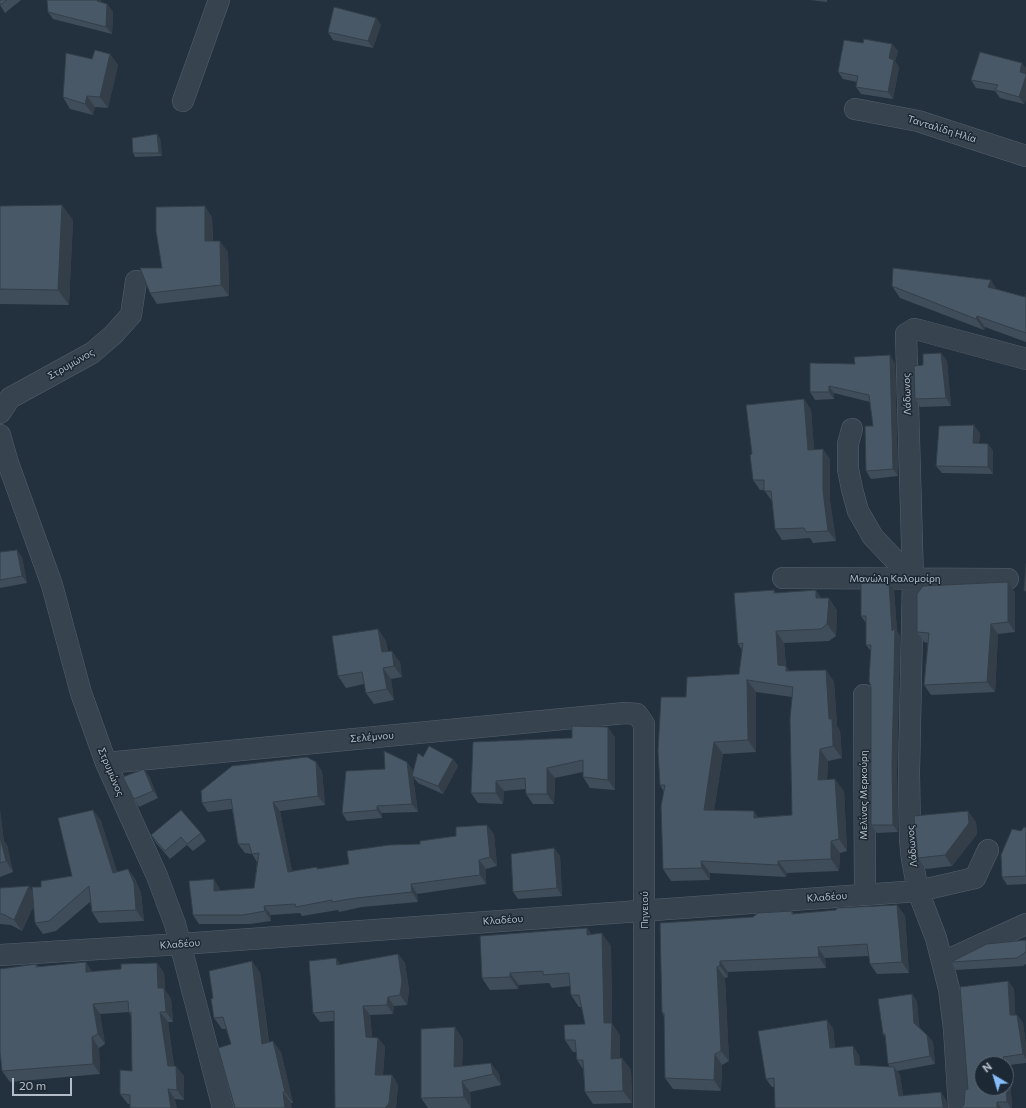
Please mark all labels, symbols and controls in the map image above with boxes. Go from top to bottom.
street label: Τανταλίδη Ηλία [906,113,978,145]
street label: Στρυμώνος [46,346,96,382]
street label: Λάδωνος [900,373,914,415]
street label: Μανώλη Καλομοίρη [849,573,941,585]
street label: Σελέμνου [350,729,394,745]
street label: Στρυμώνος [95,746,127,798]
street label: Μελίνας Μερκούρη [858,750,870,840]
street label: Λάδωνος [904,825,920,867]
street label: Κλαδέου [806,890,848,904]
street label: Πηνειού [639,891,651,929]
street label: Κλαδέου [482,913,524,927]
street label: Κλαδέου [159,937,201,951]
north arrow [974,1056,1014,1096]
text: N [980,1059,994,1075]
scale bar [14,1070,74,1096]
text: 20 m [19,1078,46,1092]

